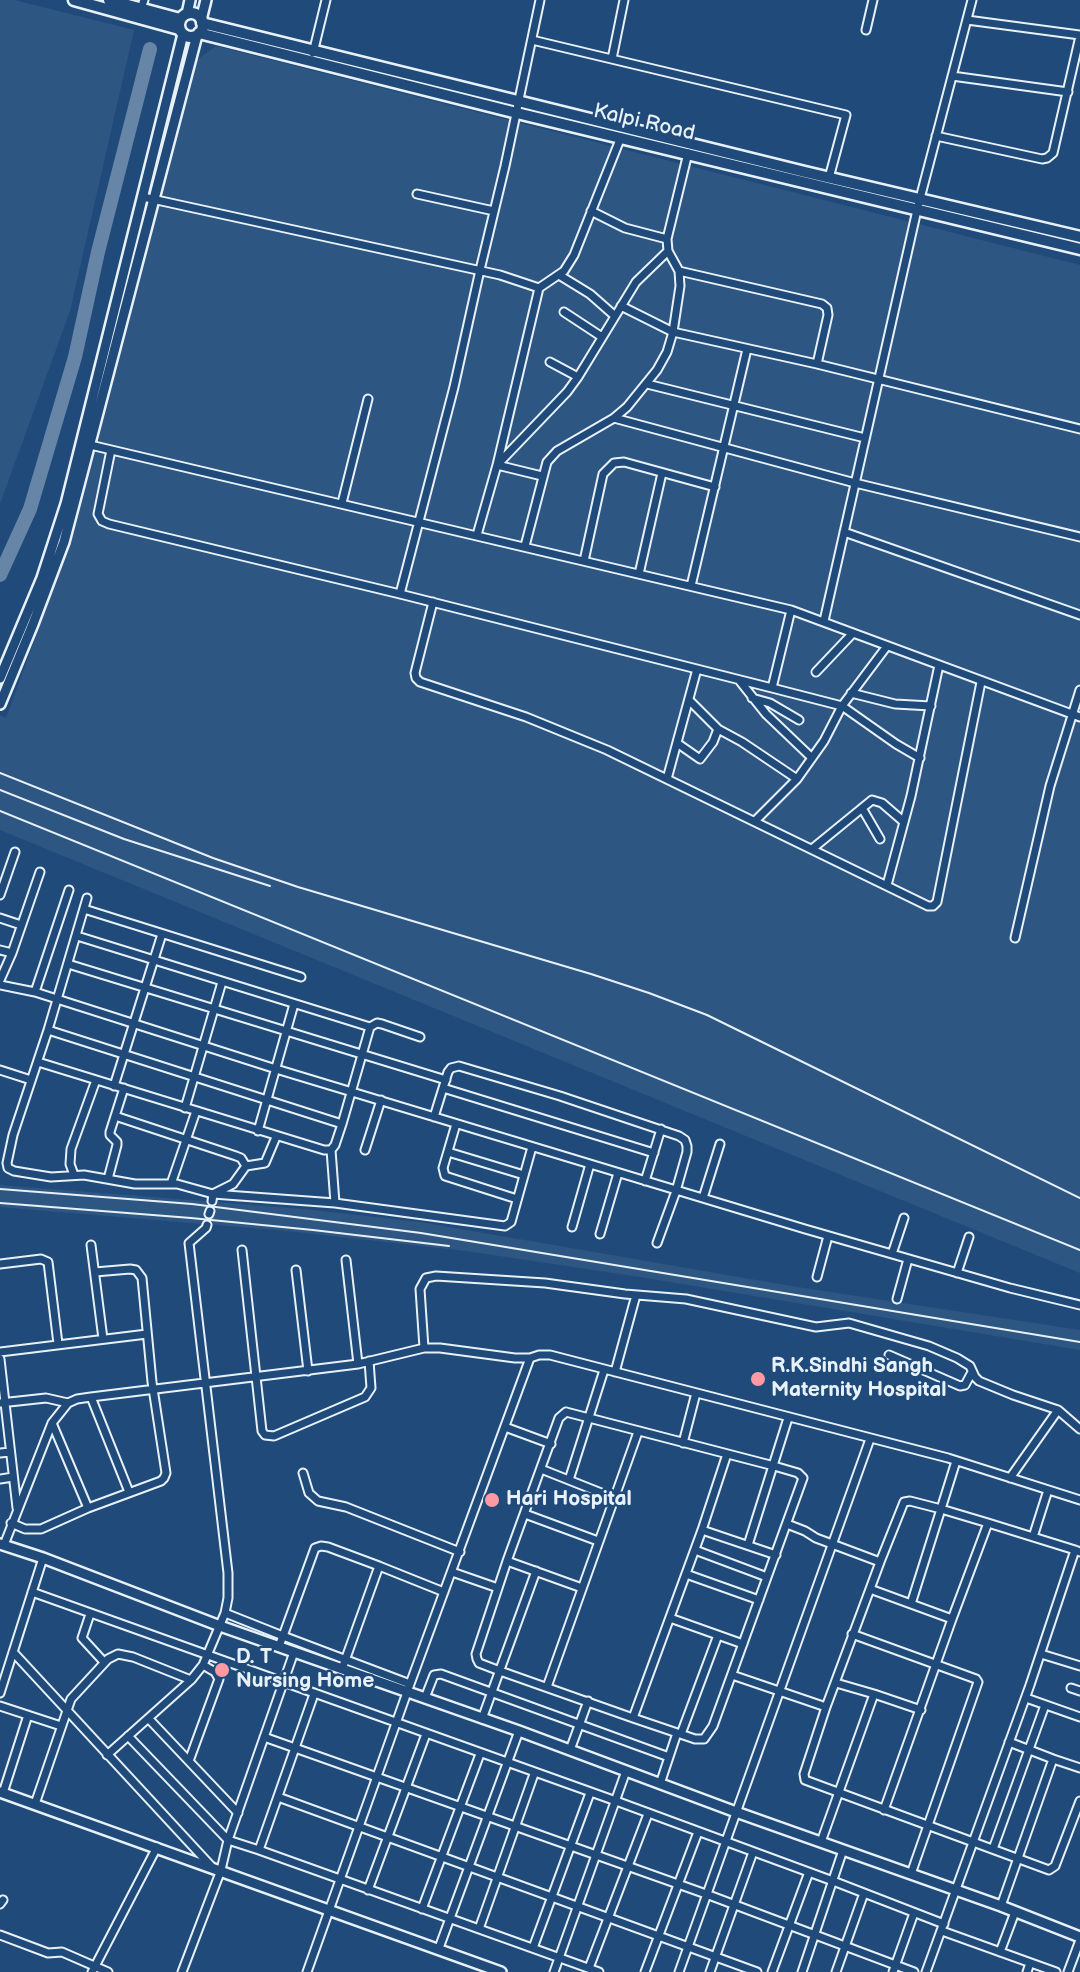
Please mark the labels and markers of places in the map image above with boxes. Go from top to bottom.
place label: R.K.Sindhi Sangh Maternity Hospital [771,1354,947,1404]
marker: R.K.Sindhi Sangh Maternity Hospital [749,1370,767,1388]
place label: Hari Hospital [506,1487,632,1513]
marker: Hari Hospital [483,1491,501,1509]
place label: D. T Nursing Home [236,1645,374,1695]
marker: D. T Nursing Home [213,1661,231,1679]

